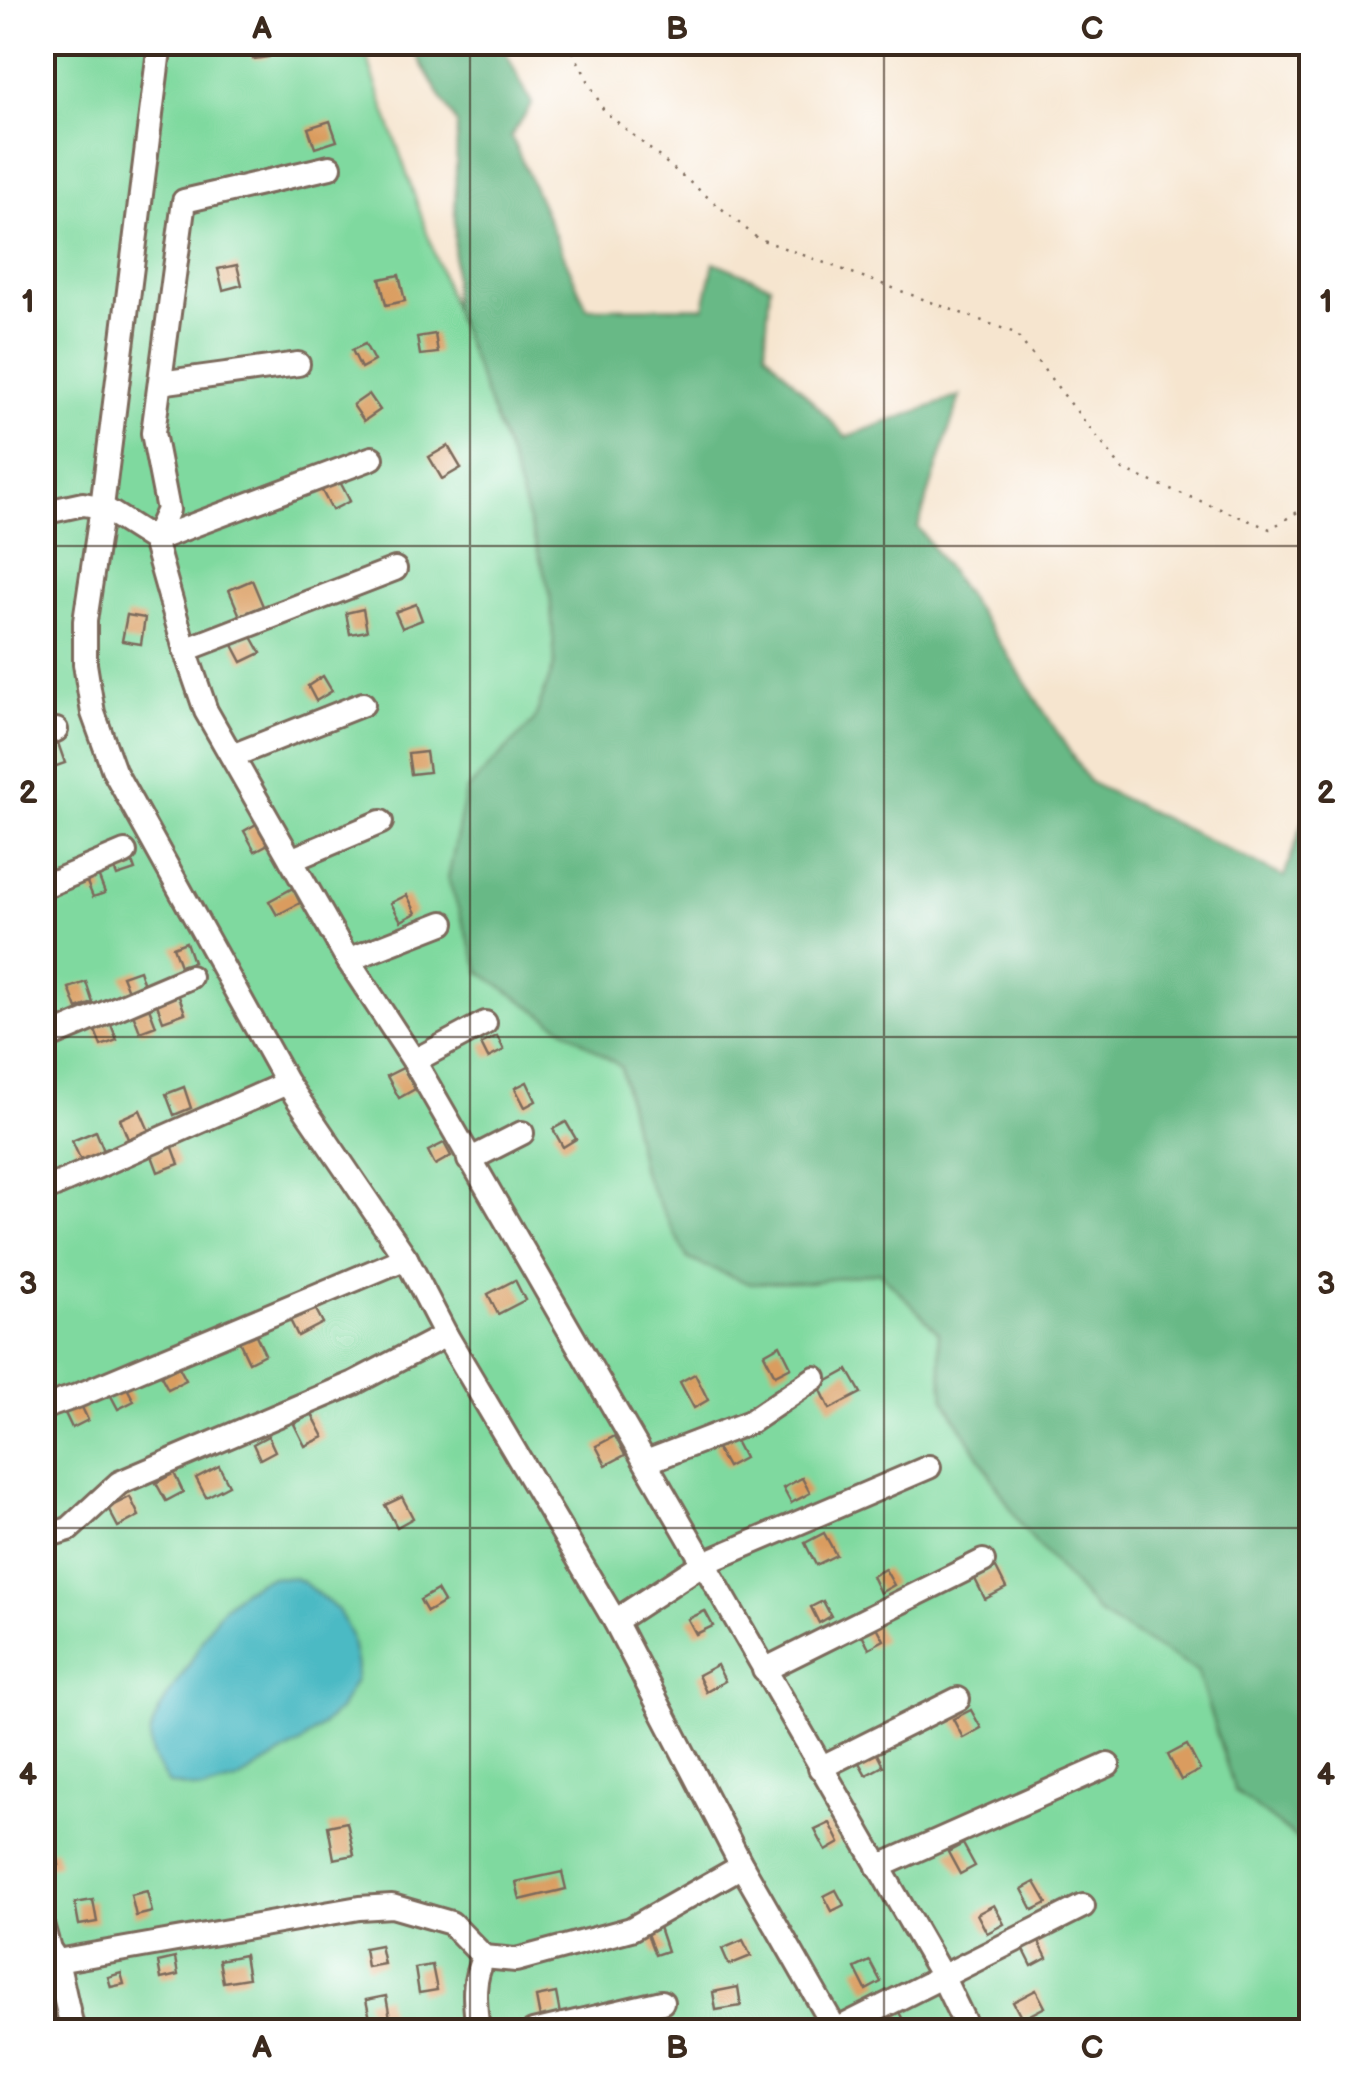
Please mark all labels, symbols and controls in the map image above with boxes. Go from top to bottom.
text: A [251,10,272,49]
text: B [666,10,688,49]
text: C [1081,10,1103,49]
text: 1 [21,283,35,322]
text: 1 [1319,283,1333,322]
text: 2 [18,774,38,813]
text: 2 [1316,774,1336,813]
text: 3 [19,1265,37,1304]
text: 3 [1317,1265,1335,1304]
text: 4 [19,1756,38,1795]
text: 4 [1317,1756,1336,1795]
text: A [251,2029,272,2068]
text: B [666,2029,688,2068]
text: C [1081,2029,1103,2068]

